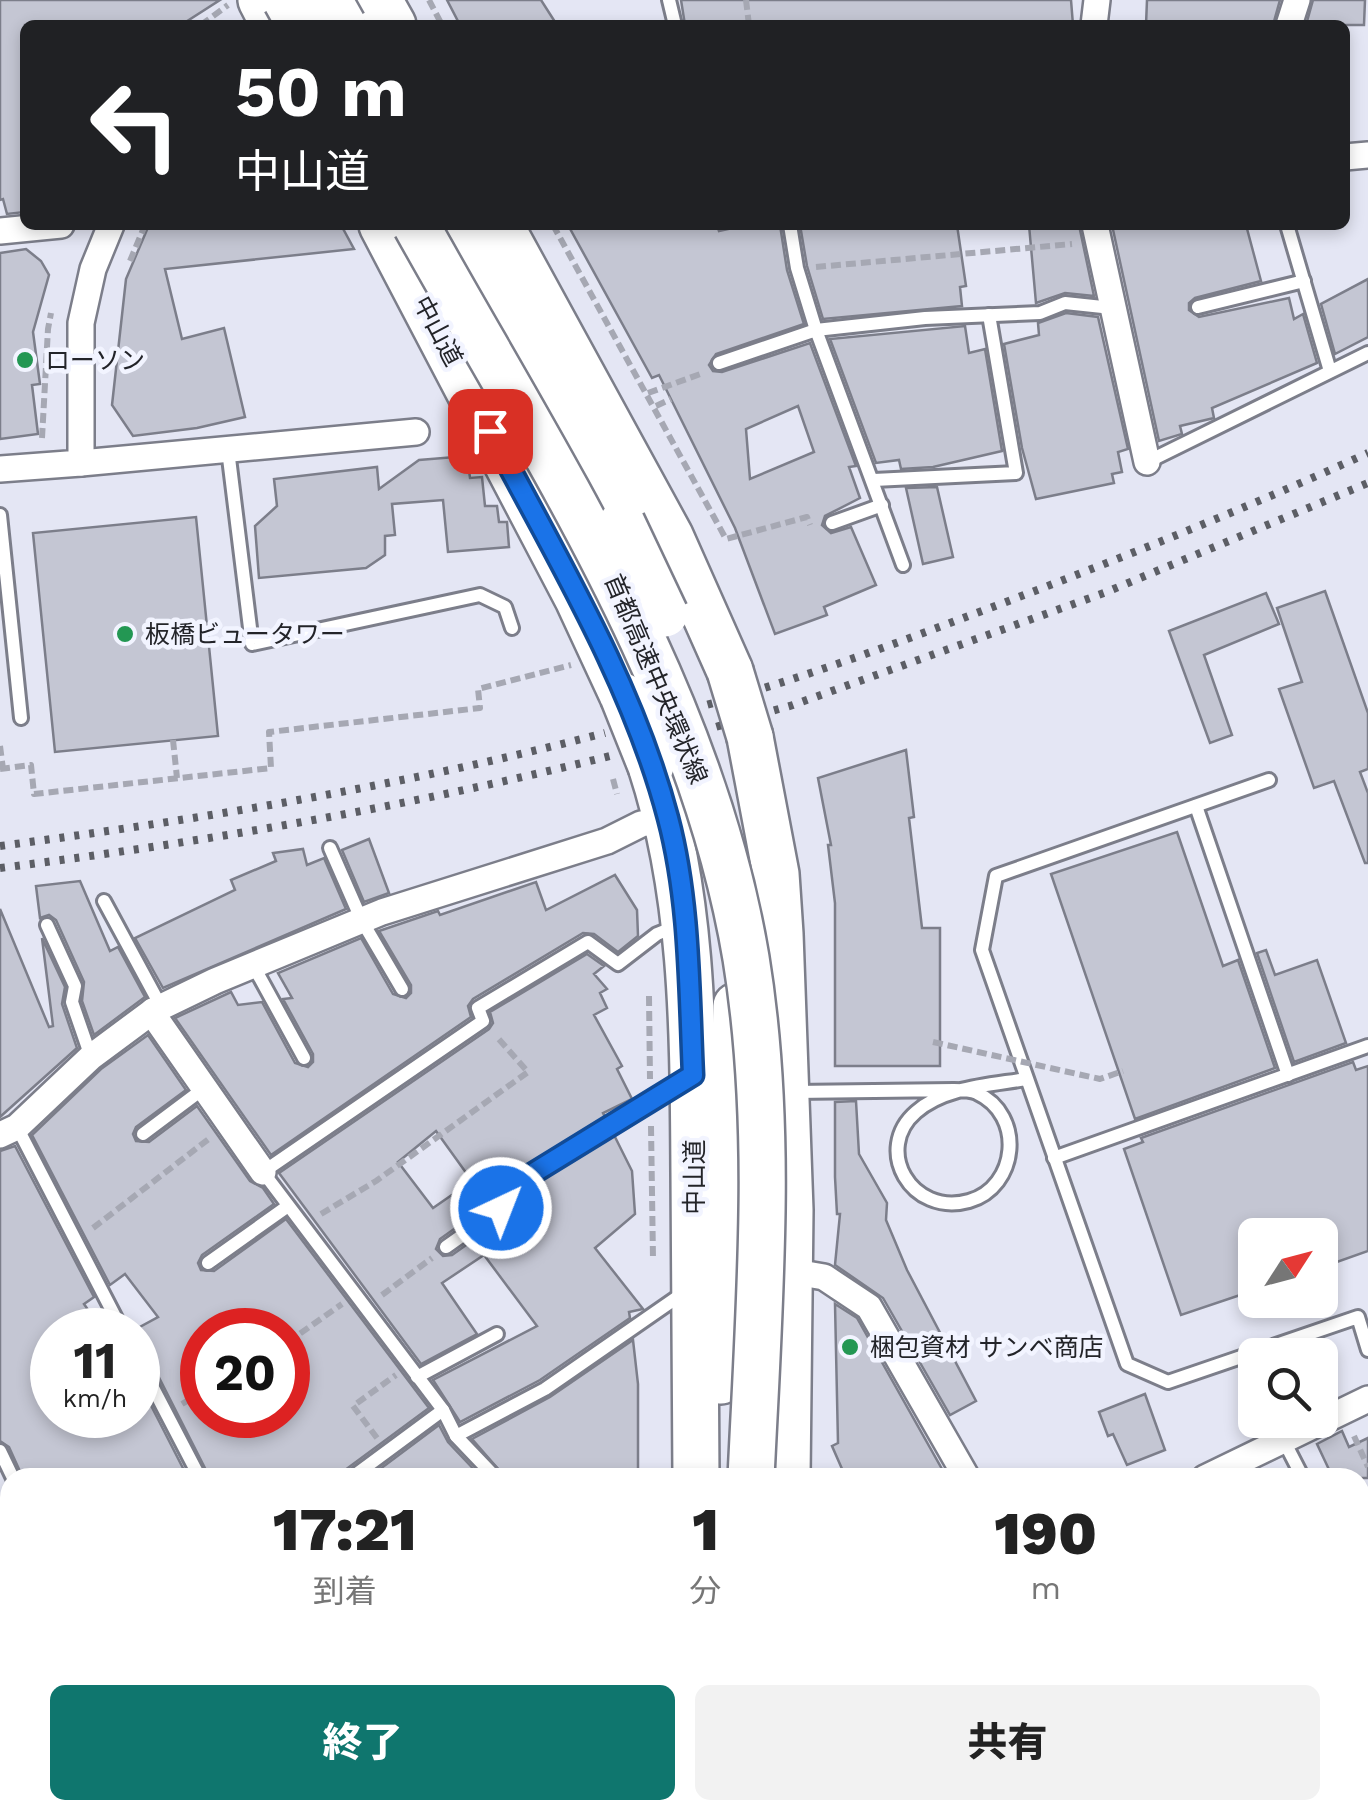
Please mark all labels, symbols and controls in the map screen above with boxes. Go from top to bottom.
text: 50 m [235,51,407,133]
icon: left [70,60,200,190]
text: 中山道 [235,145,370,198]
street label: 中山道 [408,291,468,371]
place label: ローソン [45,346,145,375]
marker: ローソン [14,349,36,371]
pin [448,389,533,474]
icon: arrive [463,404,518,459]
street label: 首都高速中央環状線 [599,570,713,788]
place label: 板橋ビュータワー [145,620,345,649]
marker: 板橋ビュータワー [114,623,136,645]
street label: 中山道 [680,1139,709,1215]
position arrow [449,1156,553,1260]
north arrow [1238,1218,1338,1318]
map controls [1238,1218,1338,1438]
speed limit sign: 20 [180,1308,310,1438]
text: 11 [73,1331,117,1390]
place label: 梱包資材 サンベ商店 [870,1333,1104,1362]
marker: 梱包資材 サンベ商店 [839,1336,861,1358]
button: search [1238,1338,1338,1438]
text: km/h [63,1384,127,1413]
text: 17:21 [273,1494,417,1565]
text: 1 [692,1494,719,1565]
text: 190 [994,1498,1097,1569]
text: m [1031,1569,1061,1607]
text: 到着 [313,1572,377,1610]
text: 分 [690,1572,722,1610]
button: 終了 [50,1685,675,1800]
button: 共有 [695,1685,1320,1800]

